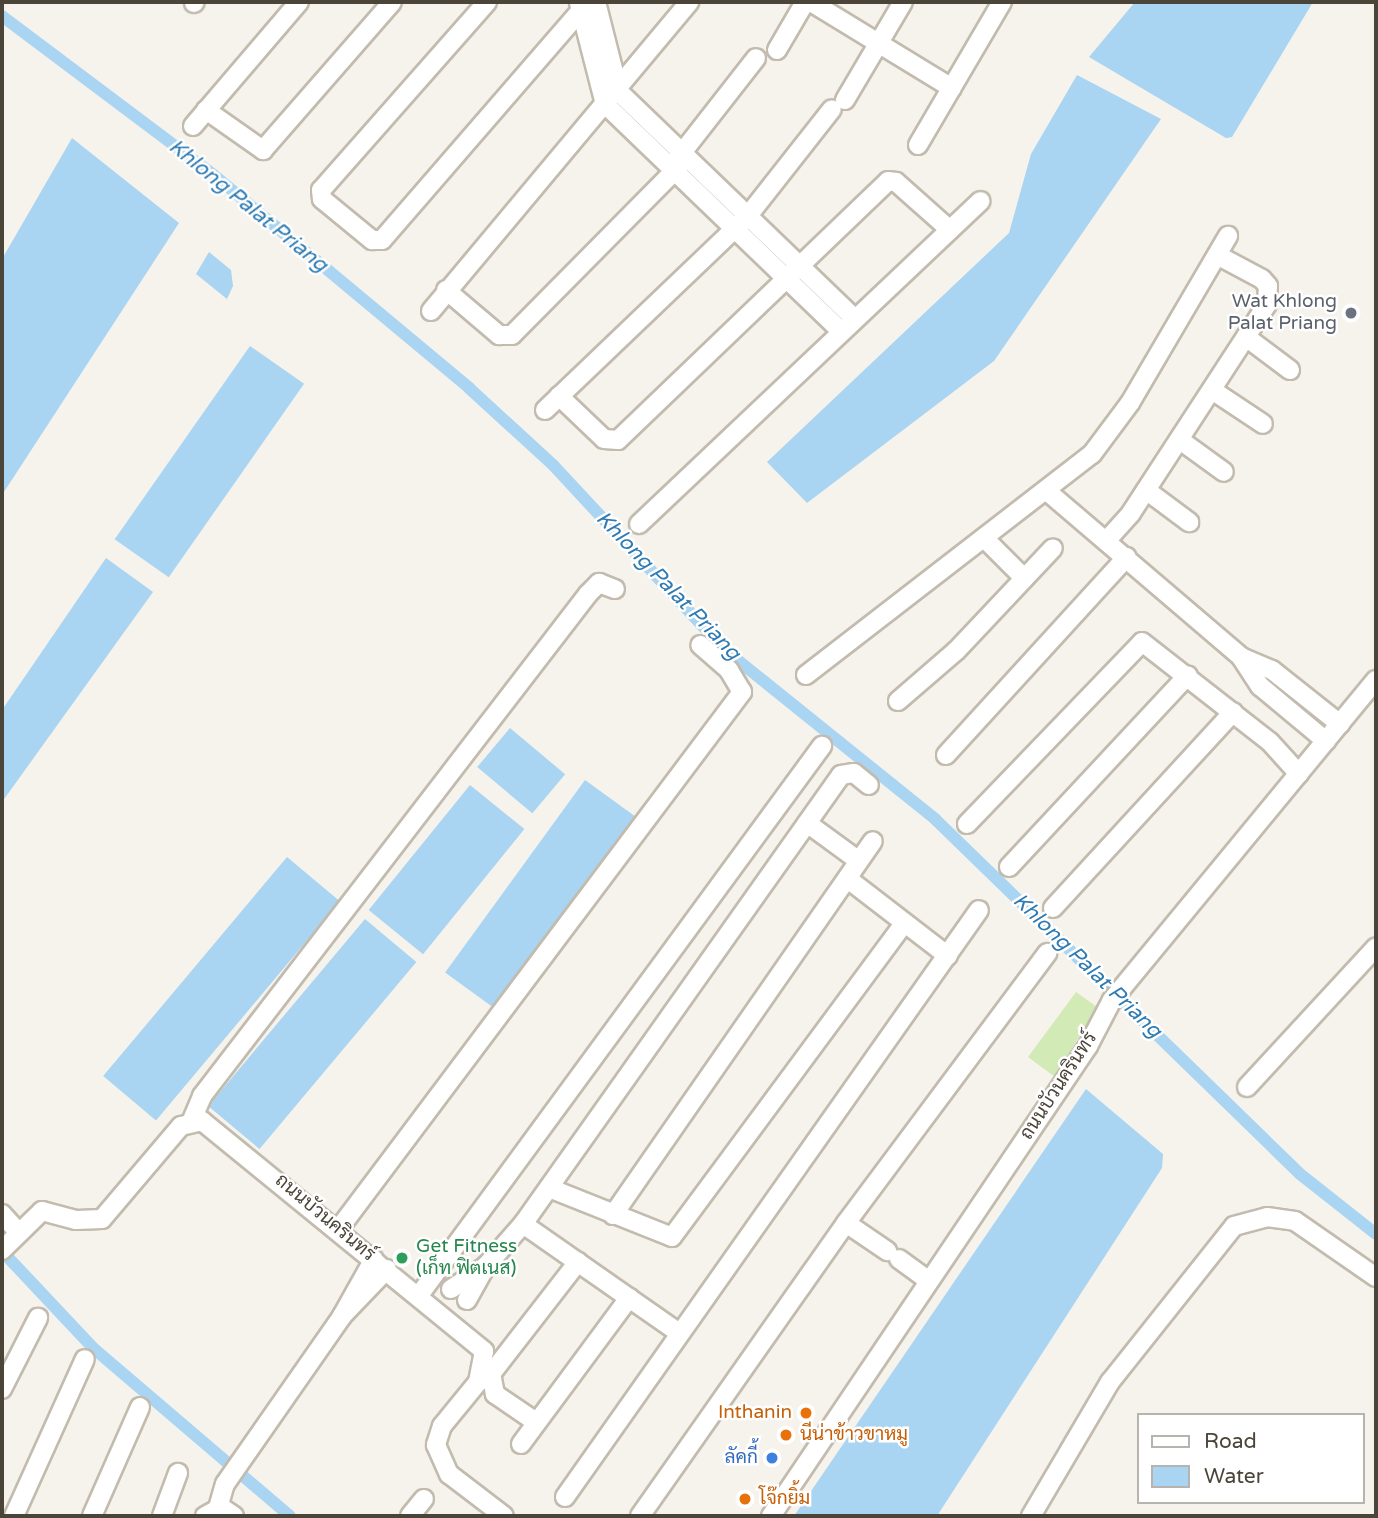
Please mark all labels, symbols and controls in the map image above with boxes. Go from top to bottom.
water label: Khlong Palat Priang [164,134,332,278]
place label: Wat Khlong Palat Priang [1228,291,1337,335]
marker: Wat Khlong Palat Priang [1343,305,1359,321]
water label: Khlong Palat Priang [590,506,746,666]
water label: Khlong Palat Priang [1007,888,1167,1044]
street label: ถนนบัวนครินทร์ [1016,1028,1102,1144]
street label: ถนนบัวนครินทร์ [270,1169,380,1267]
place label: Get Fitness (เก็ท ฟิตเนส) [416,1236,517,1280]
marker: Get Fitness (เก็ท ฟิตเนส) [394,1250,410,1266]
place label: Inthanin [718,1402,792,1424]
marker: Inthanin [798,1405,814,1421]
legend [1136,1413,1364,1504]
place label: นีน่าข้าวขาหมู [800,1424,908,1446]
marker: นีน่าข้าวขาหมู [778,1427,794,1443]
text: Road [1204,1429,1257,1454]
place label: ลัคกี้ [725,1447,758,1469]
marker: ลัคกี้ [764,1450,780,1466]
text: Water [1204,1464,1264,1489]
place label: โจ๊กยิ้ม [759,1488,810,1510]
marker: โจ๊กยิ้ม [737,1491,753,1507]

